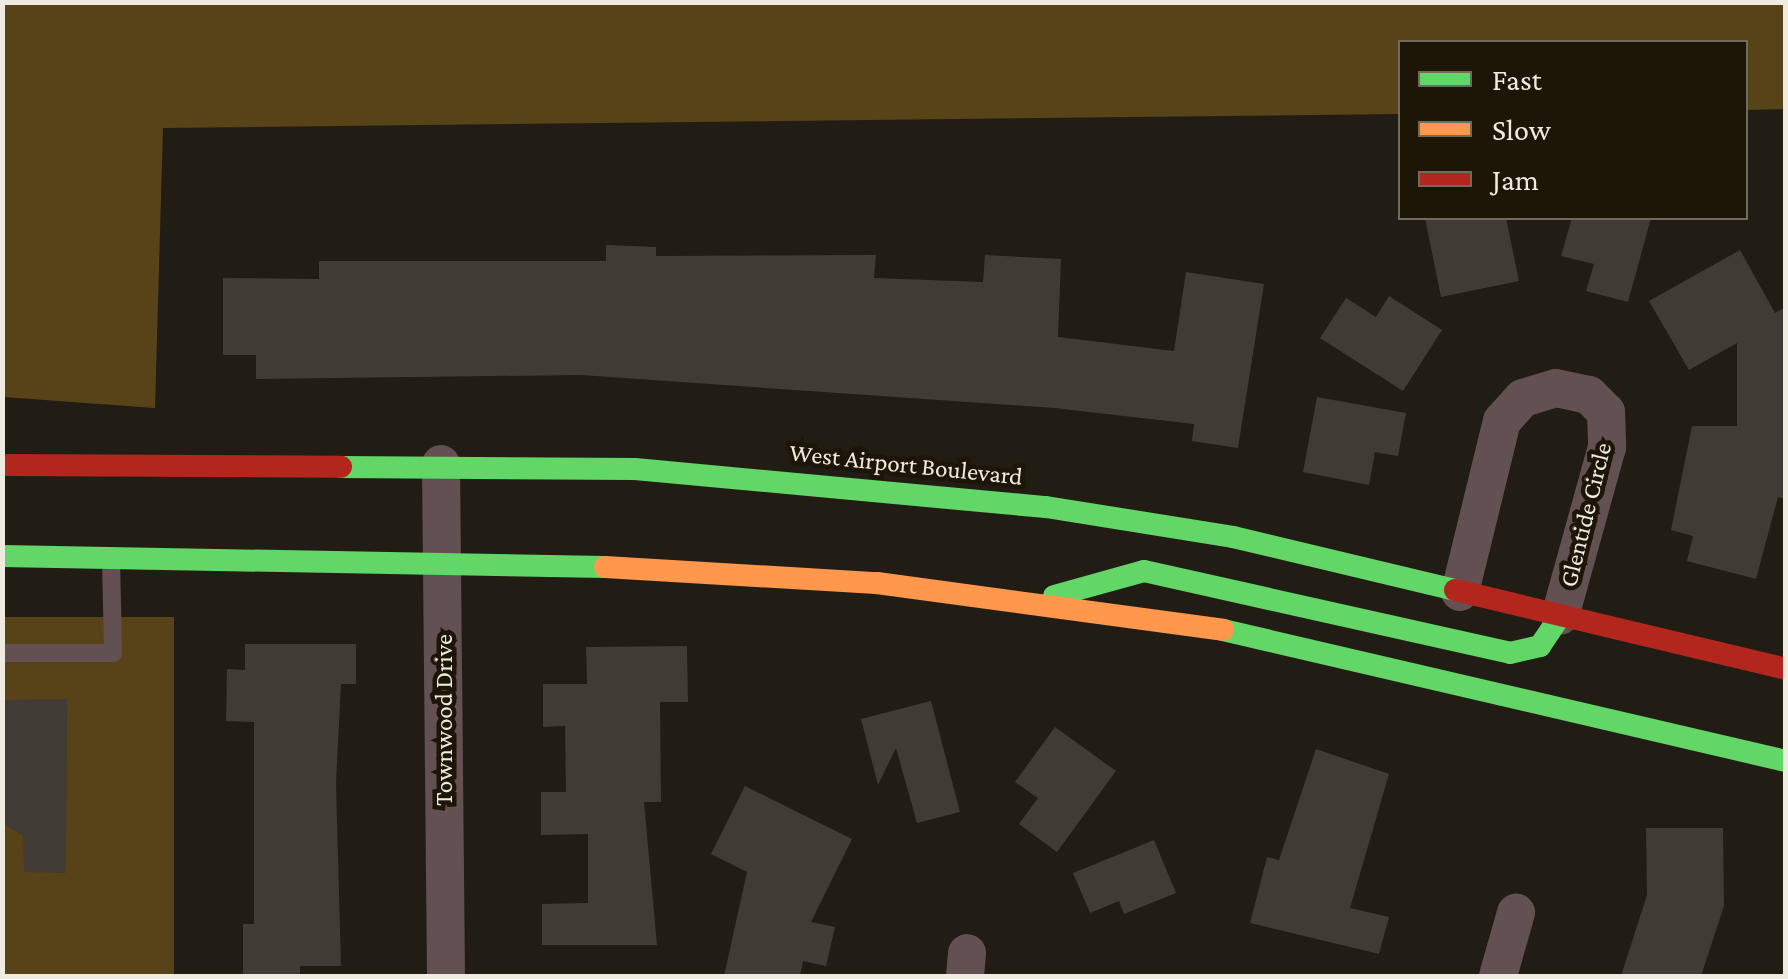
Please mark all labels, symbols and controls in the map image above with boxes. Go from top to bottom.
legend [1398,40,1748,220]
text: Fast [1492,63,1542,96]
text: Slow [1492,113,1551,146]
text: Jam [1492,163,1539,196]
street label: West Airport Boulevard [788,438,1024,492]
street label: Glentide Circle [1554,440,1618,590]
street label: Townwood Drive [429,634,459,806]

